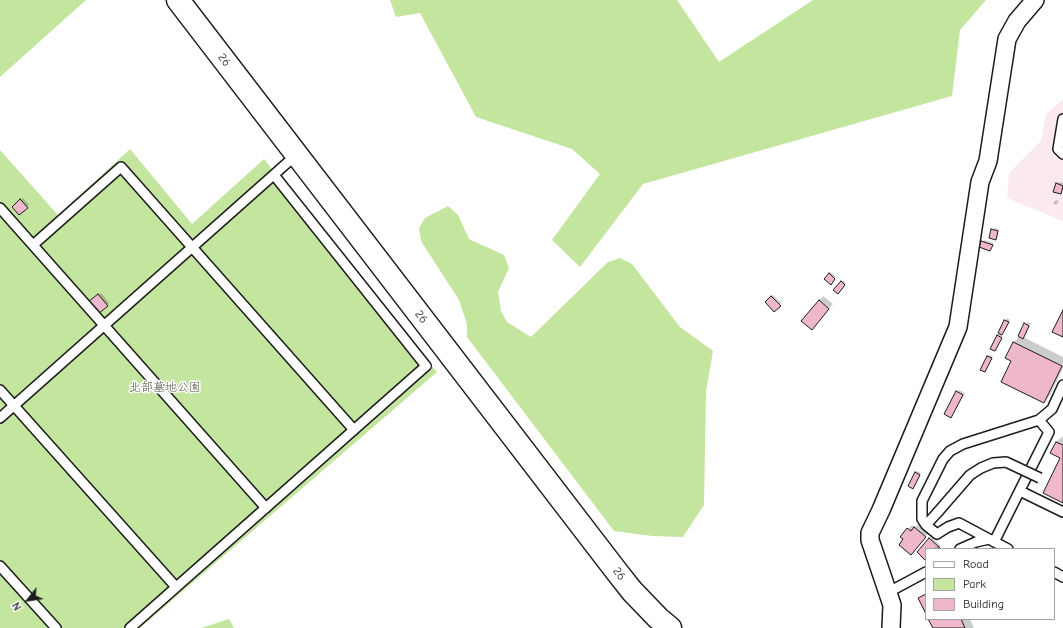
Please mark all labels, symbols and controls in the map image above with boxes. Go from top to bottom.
street label: 26 [214,51,234,69]
street label: 26 [411,308,431,326]
park label: 北部墓地公園 [129,381,201,395]
legend [925,548,1055,620]
text: Road [963,557,989,571]
street label: 26 [609,565,629,583]
text: Park [963,577,986,591]
north arrow [8,580,48,620]
text: Building [963,597,1004,611]
text: N [10,600,25,613]

